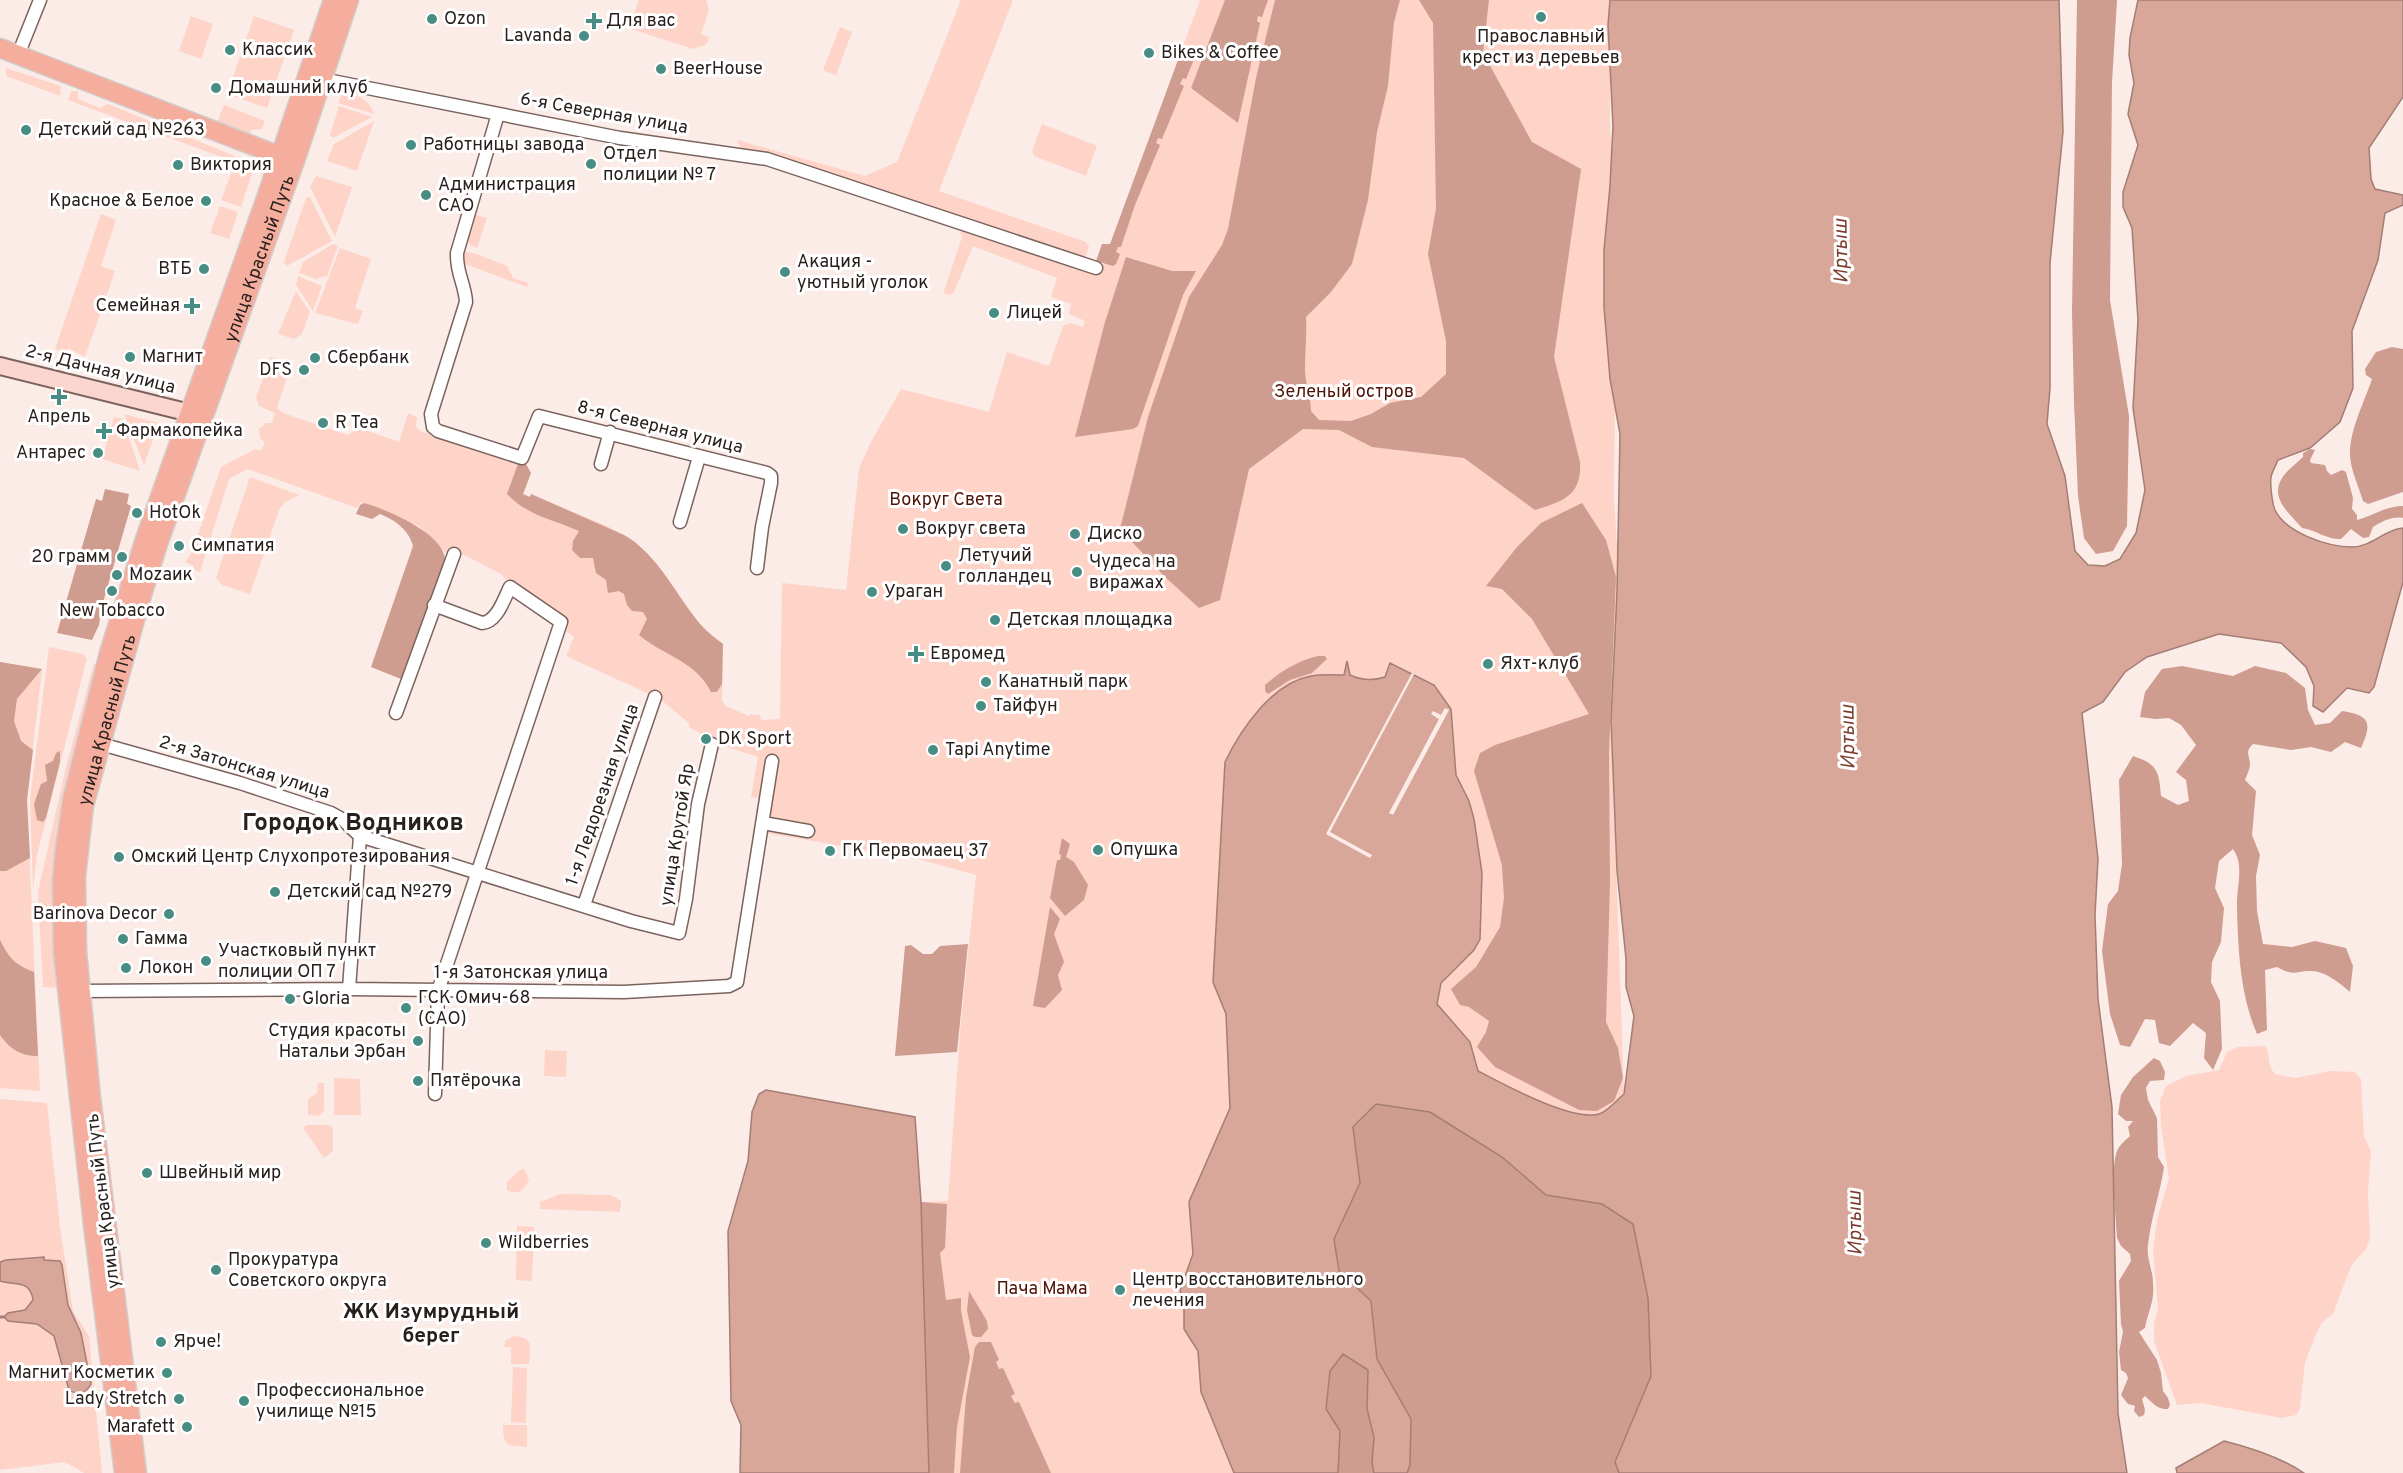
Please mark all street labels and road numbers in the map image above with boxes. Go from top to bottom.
street label: 6-я Северная улица [518,88,690,140]
street label: улица Красный Путь [219,172,301,346]
street label: 2-я Дачная улица [22,340,178,400]
street label: 8-я Северная улица [575,396,745,460]
street label: улица Красный Путь [73,632,142,808]
street label: 1-я Ледорезная улица [561,701,645,889]
street label: 2-я Затонская улица [156,731,332,805]
street label: улица Крутой Яр [655,762,701,908]
street label: 1-я Затонская улица [434,962,608,985]
street label: улица Красный Путь [82,1112,126,1290]

